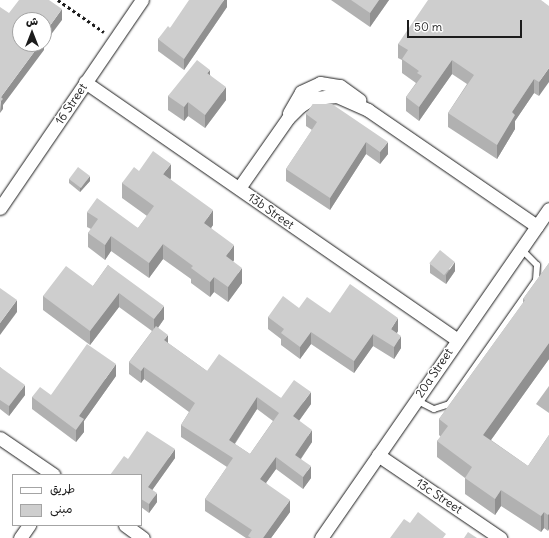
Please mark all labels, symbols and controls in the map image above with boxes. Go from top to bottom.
north arrow [12,12,52,52]
scale bar [409,12,524,38]
text: ش [26,14,38,28]
text: 50 m [414,19,442,34]
street label: 16 Street [52,81,90,127]
street label: 13b Street [245,190,297,232]
street label: 20a Street [412,346,456,400]
legend [12,474,142,526]
street label: 13c Street [413,475,465,517]
text: طريق [50,481,75,496]
text: مبنى [50,501,73,516]

